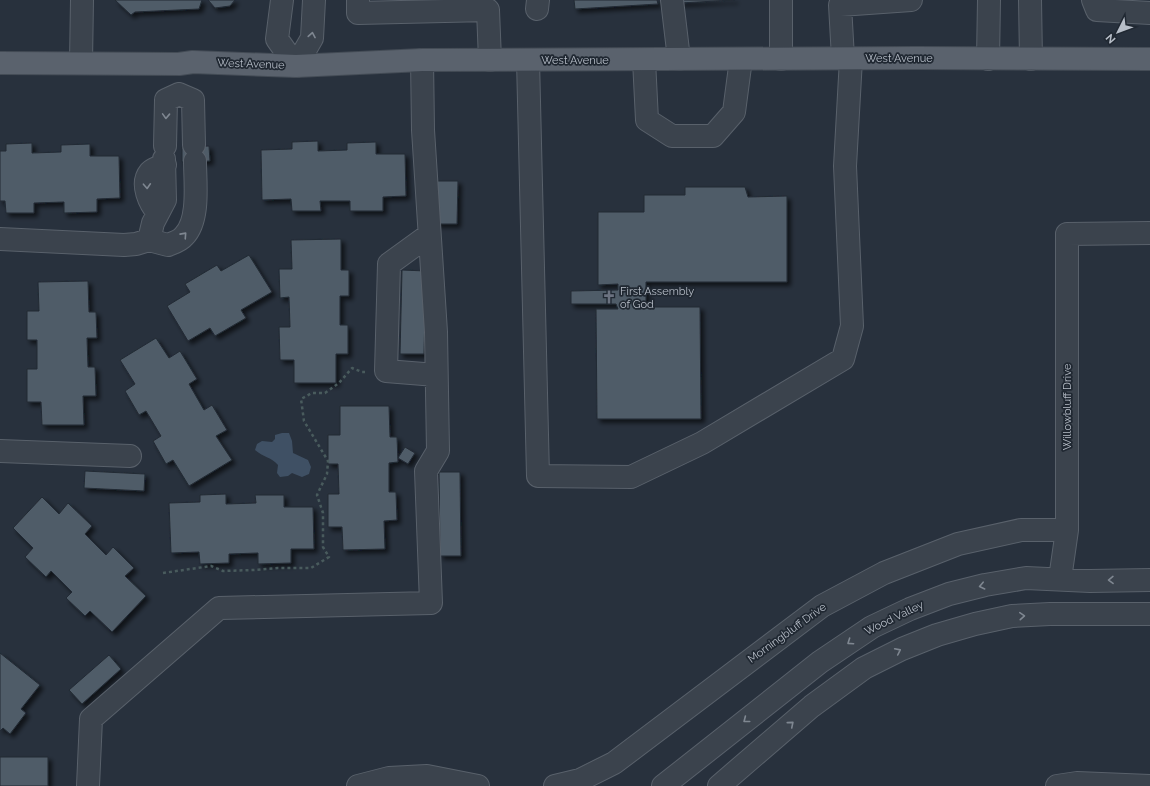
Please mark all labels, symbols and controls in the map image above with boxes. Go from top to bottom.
north arrow [1098,12,1138,52]
text: N [1103,31,1119,46]
one-way arrow [307,32,315,38]
street label: West Avenue [865,52,933,65]
street label: West Avenue [541,54,609,67]
street label: West Avenue [217,56,285,72]
one-way arrow [162,113,170,119]
one-way arrow [143,183,152,189]
one-way arrow [179,232,186,240]
place label: First Assembly of God [620,285,694,311]
church icon: First Assembly of God [601,289,617,305]
street label: Willowbluff Drive [1061,363,1074,450]
one-way arrow [1108,576,1114,584]
one-way arrow [979,581,985,589]
street label: Wood Valley [862,598,926,638]
street label: Morningbluff Drive [745,600,829,666]
one-way arrow [1019,611,1025,620]
one-way arrow [847,637,854,645]
one-way arrow [893,648,901,656]
one-way arrow [744,715,751,722]
one-way arrow [786,722,794,729]

